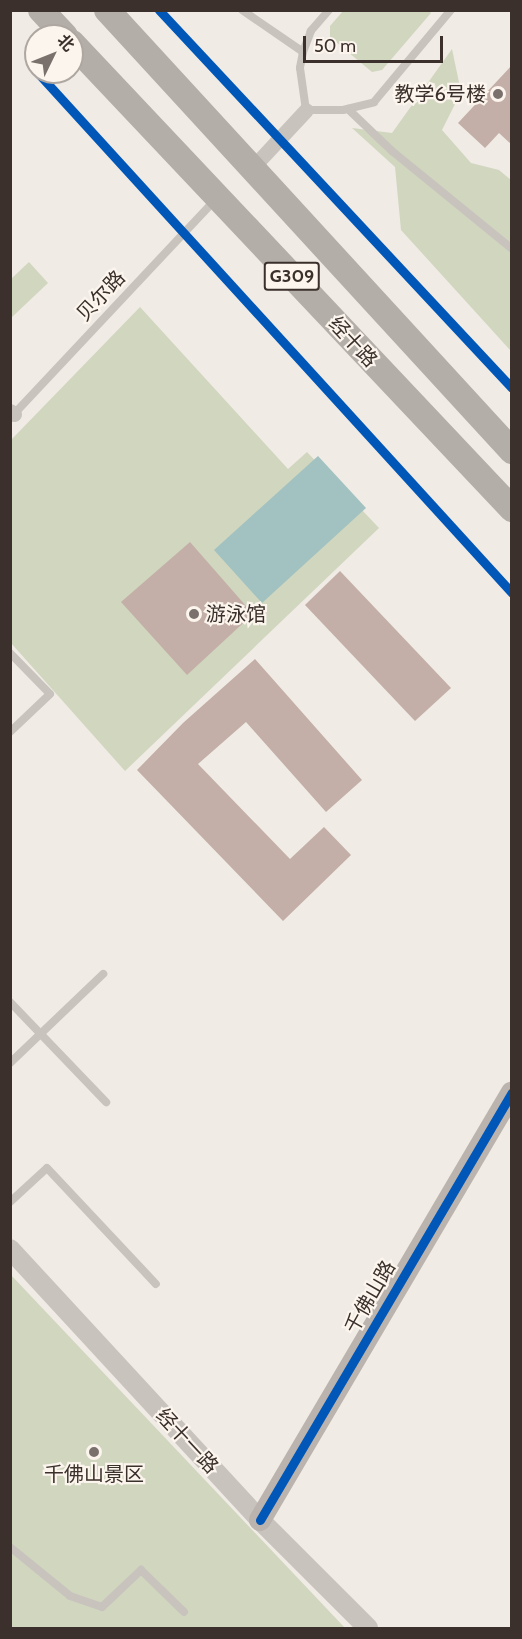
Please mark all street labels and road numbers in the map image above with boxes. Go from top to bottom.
road number: G309 [264,261,320,291]
street label: 贝尔路 [72,266,130,326]
street label: 经十路 [324,312,382,372]
street label: 千佛山路 [340,1256,400,1338]
street label: 经十一路 [151,1404,223,1478]

